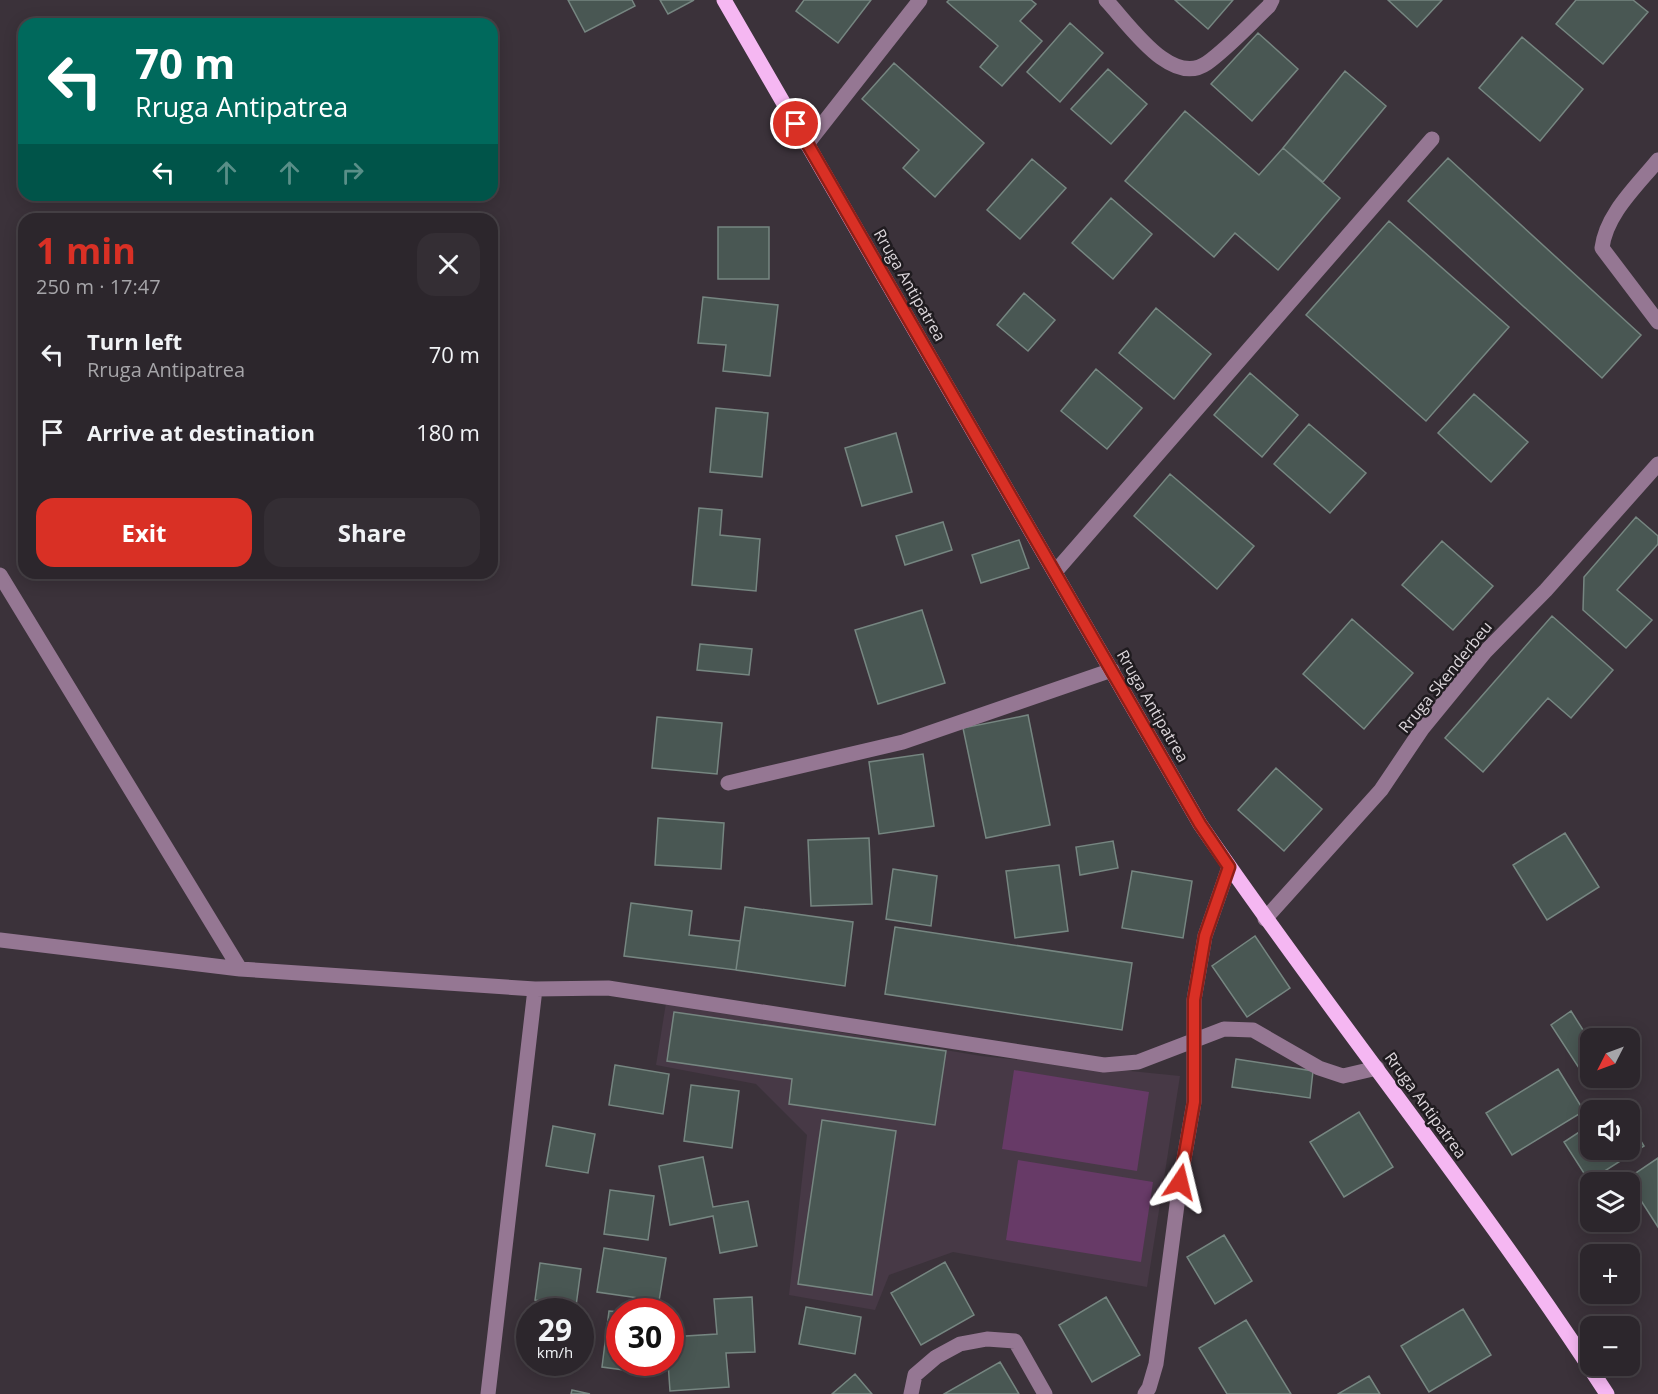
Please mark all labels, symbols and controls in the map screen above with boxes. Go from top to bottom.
text: 70 m [135,34,235,91]
icon: left [36,42,114,120]
text: Rruga Antipatrea [135,88,348,125]
pin [770,98,821,149]
icon: arrive [779,107,812,140]
icon: left [147,156,180,189]
icon: ahead [210,156,243,189]
icon: ahead [273,156,306,189]
icon: right [336,156,369,189]
street label: Rruga Antipatrea [869,225,951,345]
text: 1 min [36,226,136,275]
button: close [417,233,480,296]
text: 250 m · 17:47 [36,273,161,300]
text: Turn left [87,326,182,356]
icon: left [36,338,69,371]
text: 70 m [429,339,480,369]
text: Rruga Antipatrea [87,356,245,383]
icon: arrive [36,416,69,449]
text: Arrive at destination [87,417,315,447]
text: 180 m [416,417,480,447]
button: Exit [36,498,252,567]
button: Share [264,498,480,567]
street label: Rruga Skenderbeu [1393,617,1497,737]
street label: Rruga Antipatrea [1112,646,1194,766]
north arrow [1580,1028,1640,1088]
map controls [1580,1028,1640,1376]
street label: Rruga Antipatrea [1380,1047,1472,1163]
button: sound [1580,1100,1640,1160]
position arrow [1148,1150,1212,1214]
button: layers [1580,1172,1640,1232]
button: + [1580,1244,1640,1304]
speed limit sign: 30 [606,1298,684,1376]
text: 29 [538,1309,572,1350]
button: − [1580,1316,1640,1376]
text: km/h [537,1342,573,1362]

